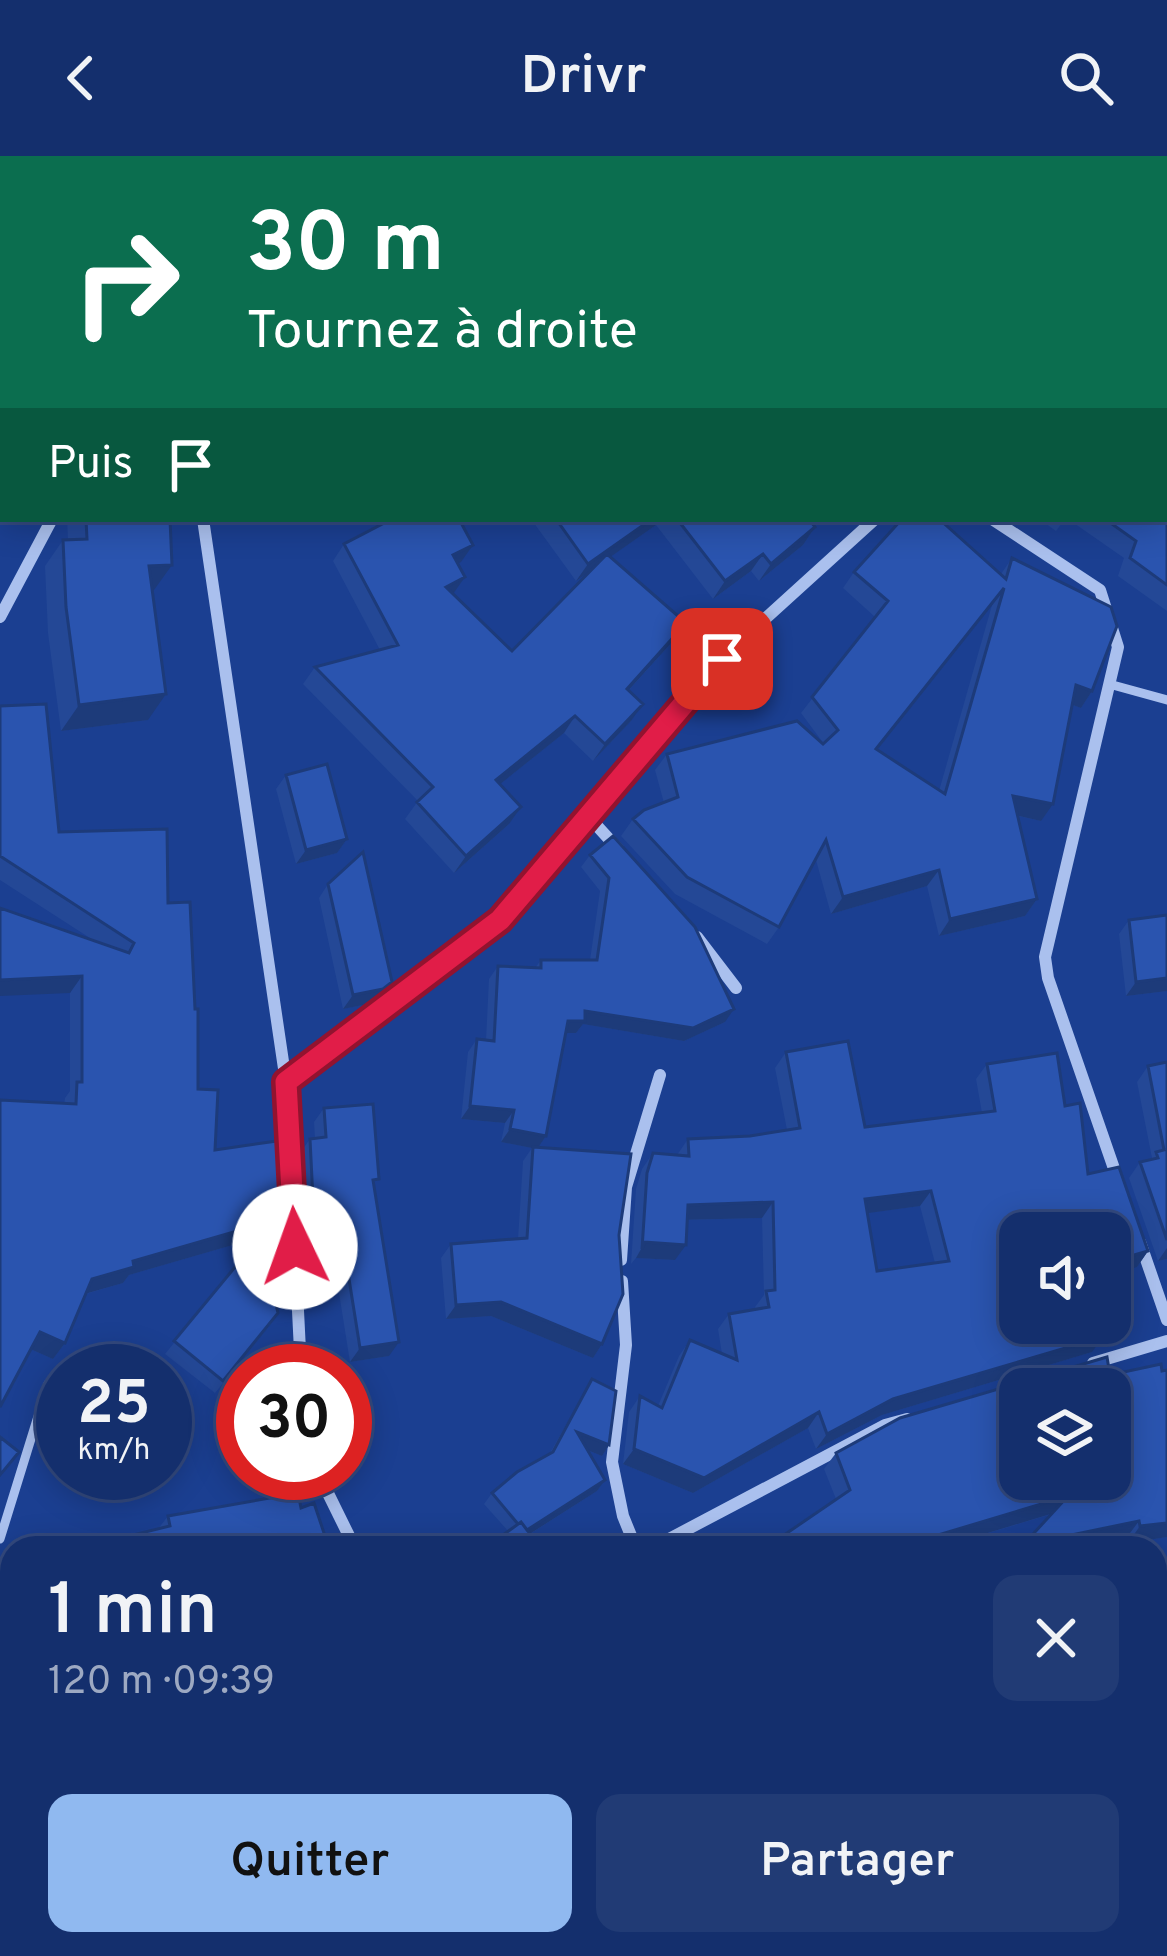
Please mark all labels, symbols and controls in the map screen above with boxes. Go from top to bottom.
text: Drivr [520,44,647,113]
icon: back [48,45,114,111]
icon: search [1053,45,1119,111]
text: 30 m [246,195,445,301]
icon: right [48,204,204,360]
text: Tournez à droite [246,299,638,368]
icon: arrive [158,432,224,498]
text: Puis [48,437,134,494]
pin [671,608,773,710]
icon: arrive [689,626,755,692]
position arrow [232,1184,358,1310]
map controls [999,1212,1131,1500]
button: sound [999,1212,1131,1344]
speed limit sign: 30 [216,1344,372,1500]
button: layers [999,1368,1131,1500]
text: 25 [77,1369,151,1445]
text: km/h [78,1433,150,1470]
text: 1 min [48,1568,218,1660]
button: close [993,1575,1119,1701]
text: 120 m · 09:39 [48,1659,275,1708]
button: Quitter [48,1794,572,1932]
button: Partager [596,1794,1119,1932]

